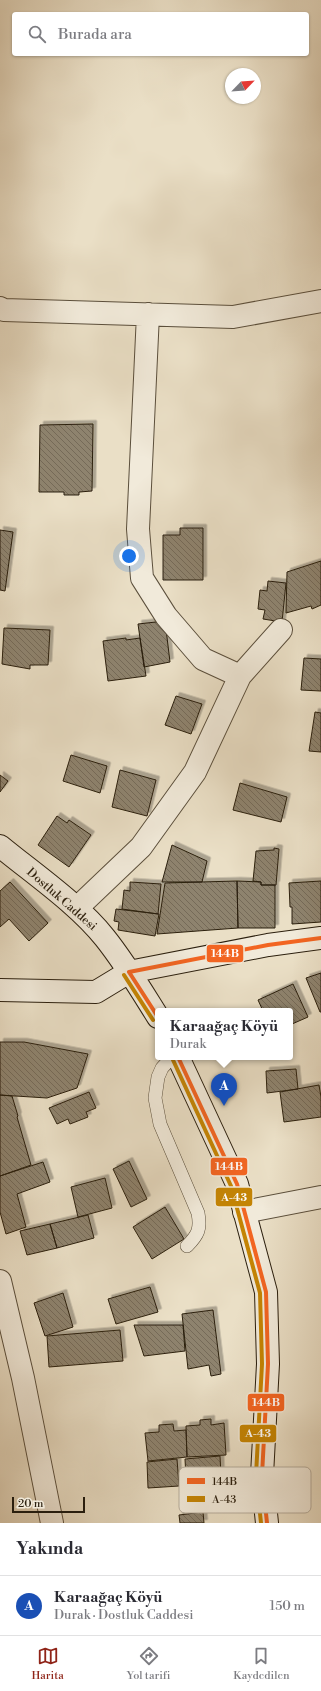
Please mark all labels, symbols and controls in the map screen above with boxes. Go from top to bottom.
search box [12,12,309,56]
icon: search [26,23,48,45]
text: Burada ara [58,25,132,44]
north arrow [225,68,261,104]
your location [119,546,139,566]
street label: Dostluk Caddesi [23,865,100,934]
line badge: 144B [206,944,244,963]
text: 144B [211,947,239,961]
popup [155,1008,293,1060]
text: Karaağaç Köyü [170,1017,278,1036]
text: Durak [170,1036,206,1052]
pin: A [211,1073,237,1106]
line badge: 144B [210,1157,248,1176]
text: 144B [215,1160,243,1174]
line badge: A-43 [215,1187,253,1207]
text: A-43 [220,1191,247,1205]
line badge: 144B [247,1393,285,1412]
text: 144B [252,1396,280,1410]
line badge: A-43 [239,1424,277,1443]
text: A-43 [244,1427,271,1441]
legend [179,1467,311,1513]
text: 144B [212,1475,238,1489]
text: A-43 [211,1493,236,1507]
scale bar [12,1495,85,1514]
text: 20 m [18,1497,43,1511]
text: Yakında [16,1538,83,1560]
text: Karaağaç Köyü [54,1588,162,1607]
text: A [24,1598,34,1614]
text: 150 m [270,1598,305,1614]
text: Durak · Dostluk Caddesi [54,1607,193,1623]
tab: Harita [31,1645,64,1683]
tab: Yol tarifi [127,1645,170,1683]
tab: Kaydedilen [233,1645,290,1683]

